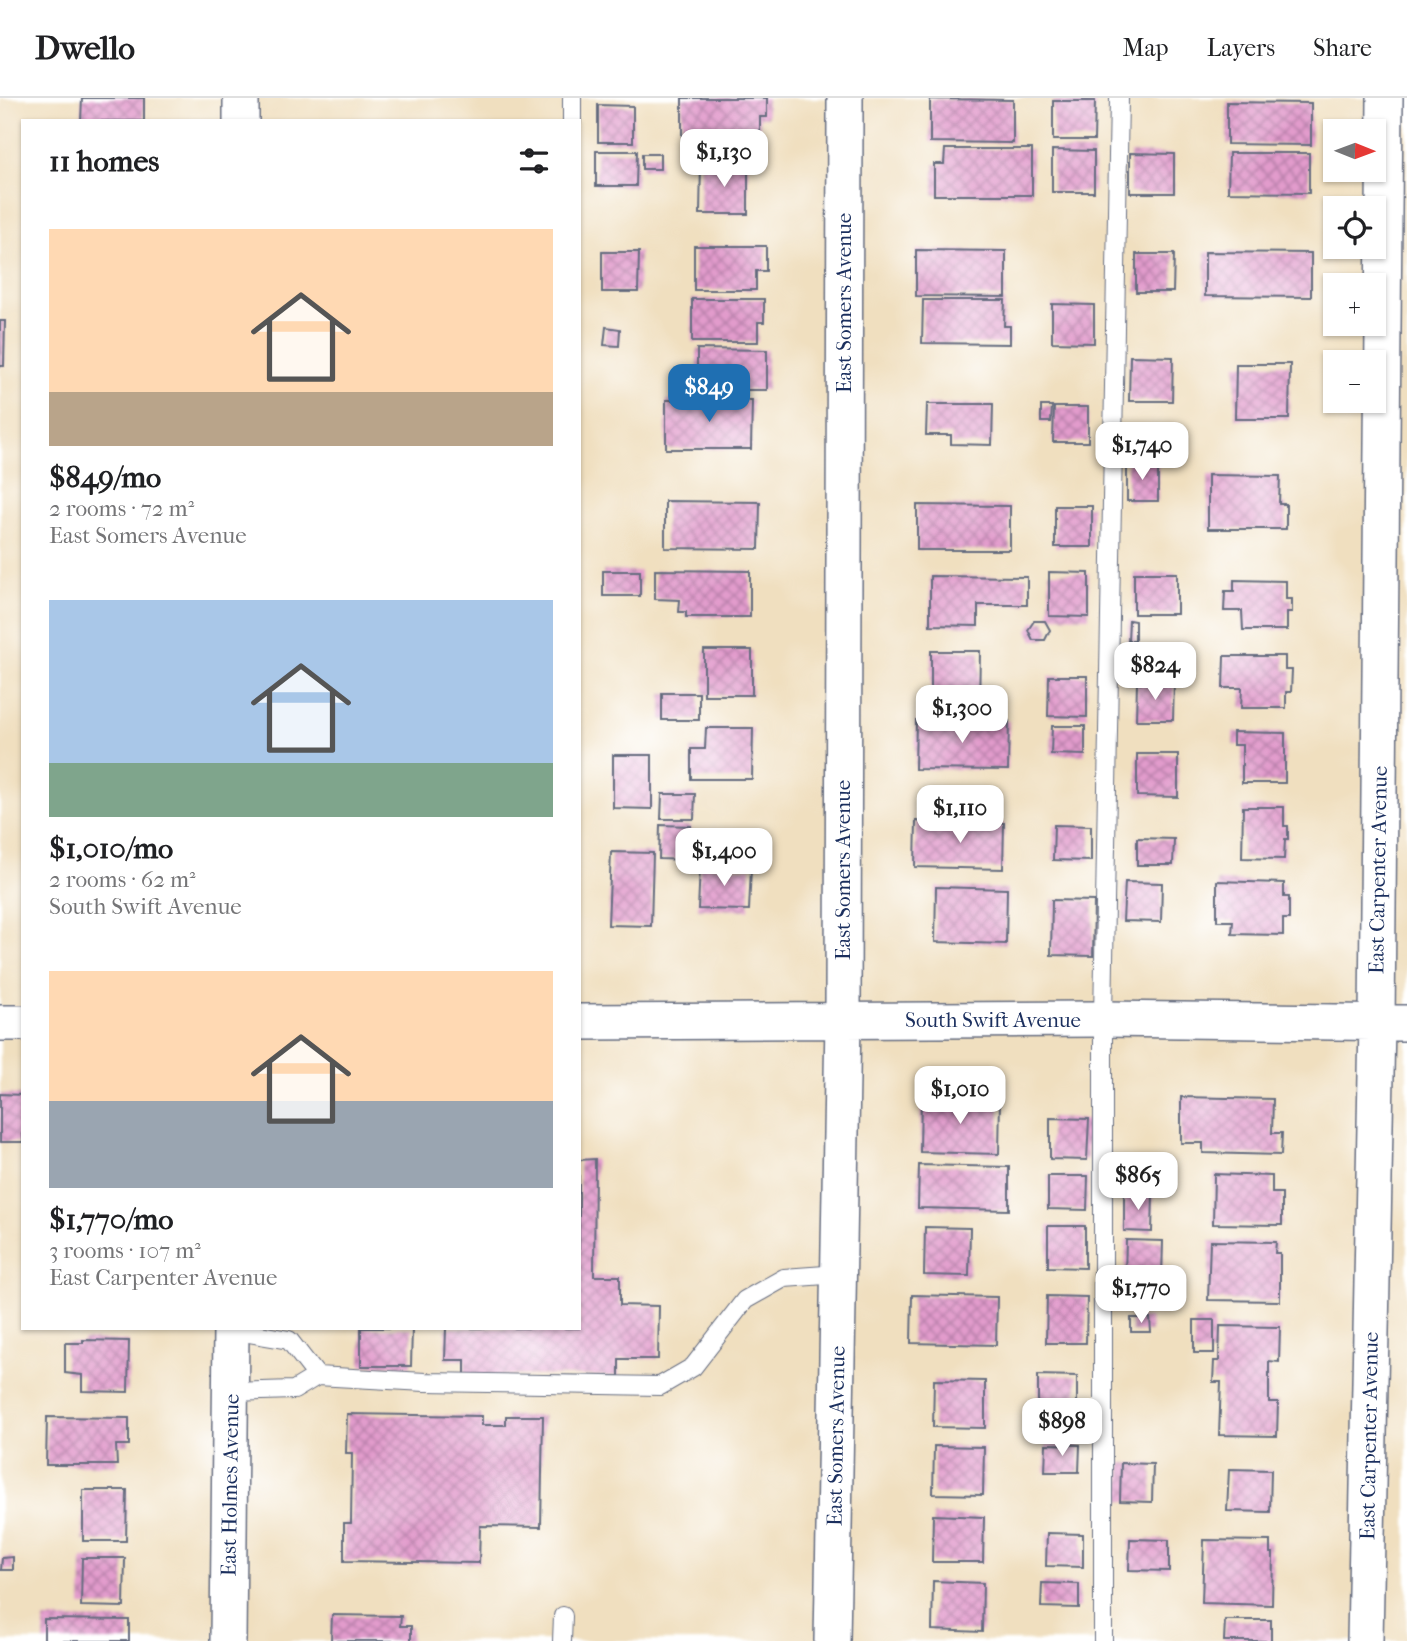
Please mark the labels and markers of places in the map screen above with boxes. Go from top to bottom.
pin: $1,130 [667,130,781,189]
pin: $849 [668,364,750,424]
pin: $1,740 [1085,422,1199,482]
pin: $824 [1114,642,1196,702]
pin: $1,300 [905,686,1019,745]
pin: $1,110 [903,786,1017,845]
pin: $1,400 [667,828,781,888]
pin: $1,010 [903,1066,1017,1126]
pin: $865 [1097,1152,1179,1212]
pin: $1,770 [1084,1266,1198,1325]
pin: $898 [1021,1398,1103,1458]

